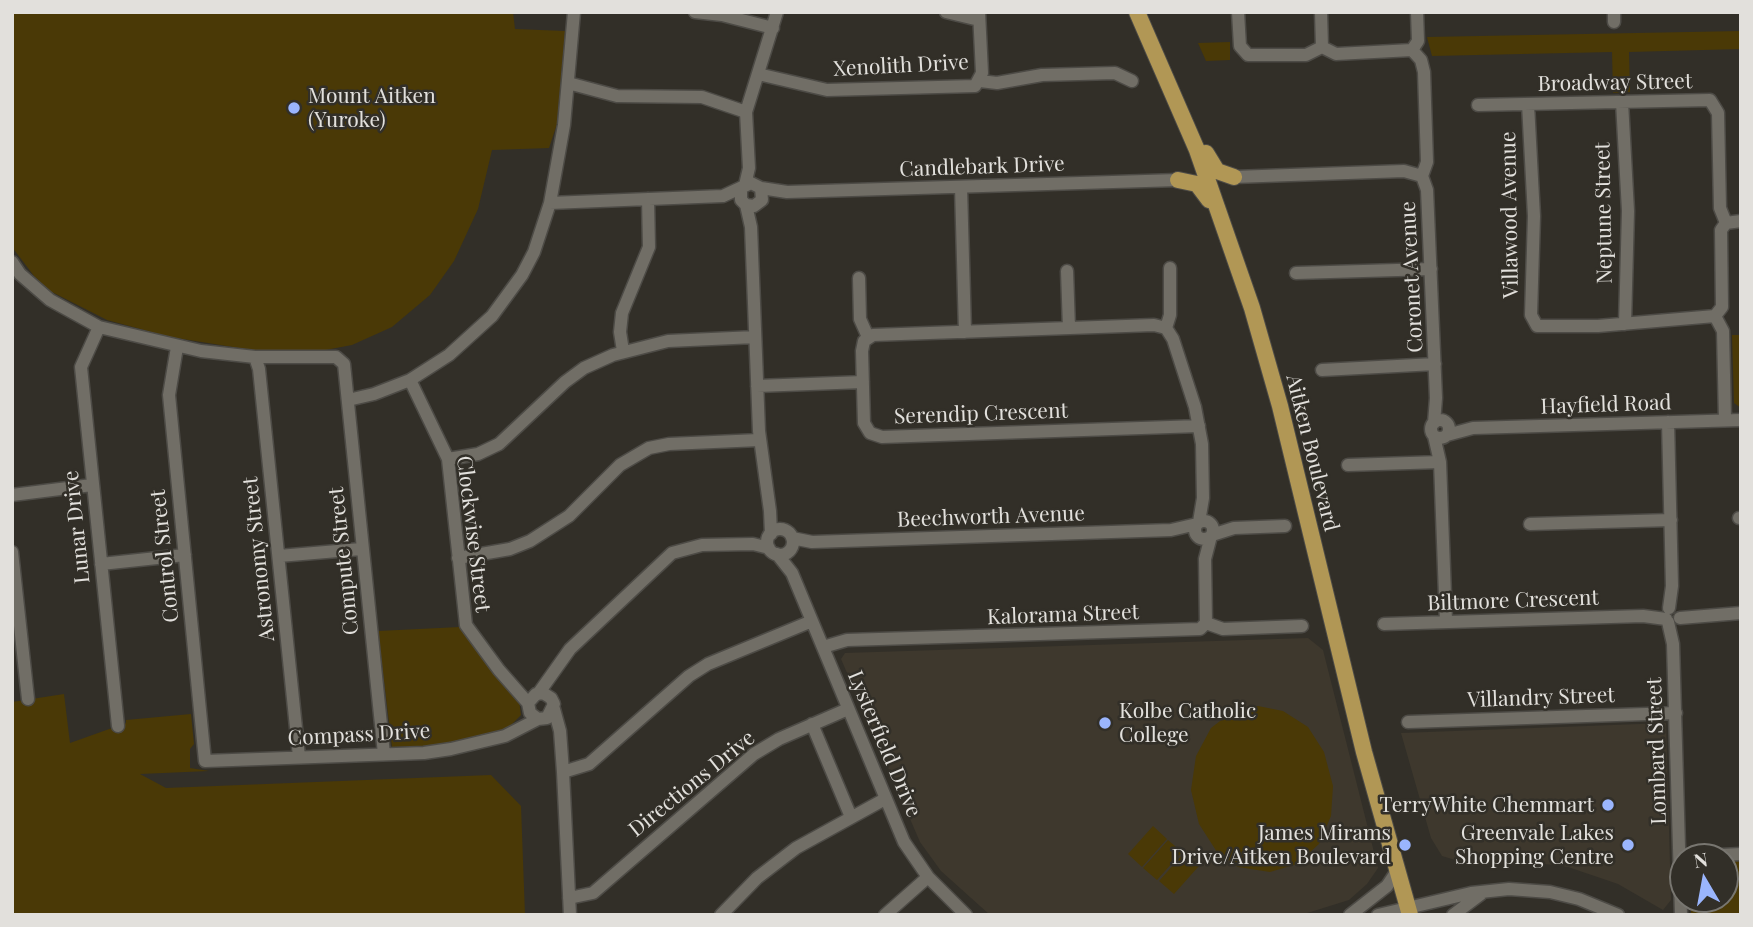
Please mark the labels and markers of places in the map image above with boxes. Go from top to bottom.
place label: Mount Aitken (Yuroke) [308,83,436,133]
marker: Mount Aitken (Yuroke) [286,100,302,116]
place label: Kolbe Catholic College [1119,698,1256,748]
marker: Kolbe Catholic College [1097,715,1113,731]
place label: TerryWhite Chemmart [1380,792,1594,818]
marker: TerryWhite Chemmart [1600,797,1616,813]
place label: James Mirams Drive/Aitken Boulevard [1172,820,1391,870]
place label: Greenvale Lakes Shopping Centre [1455,820,1614,870]
marker: James Mirams Drive/Aitken Boulevard [1397,837,1413,853]
marker: Greenvale Lakes Shopping Centre [1620,837,1636,853]

